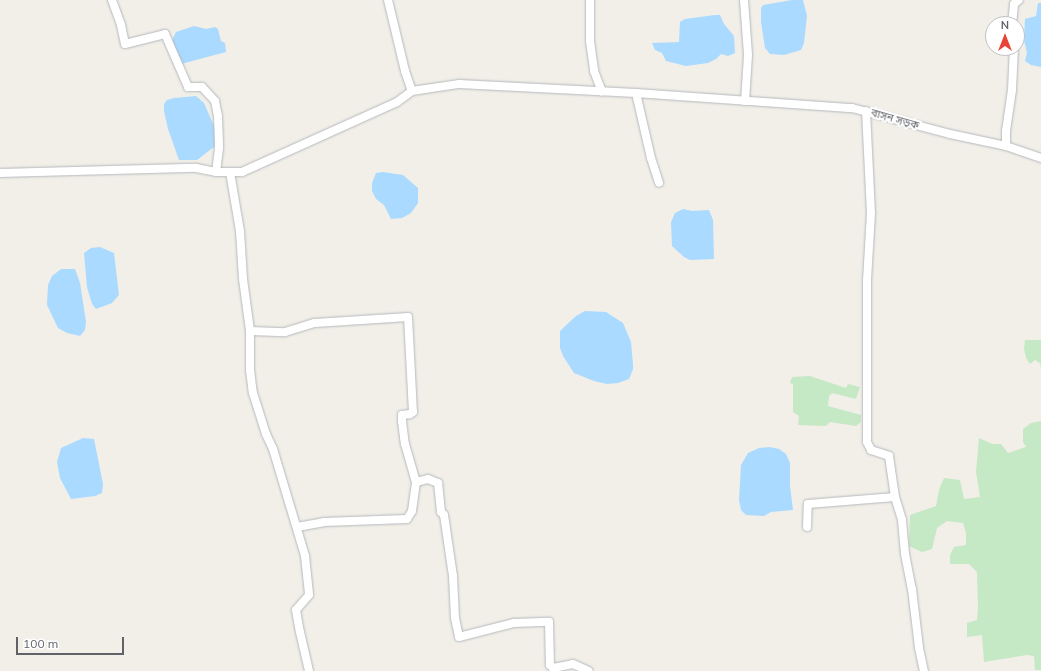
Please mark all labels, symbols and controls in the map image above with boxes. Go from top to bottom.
north arrow [985,16,1025,56]
text: N [1001,18,1009,32]
street label: বাসন সড়ক [869,106,921,132]
scale bar [18,629,126,655]
text: 100 m [23,636,58,651]

